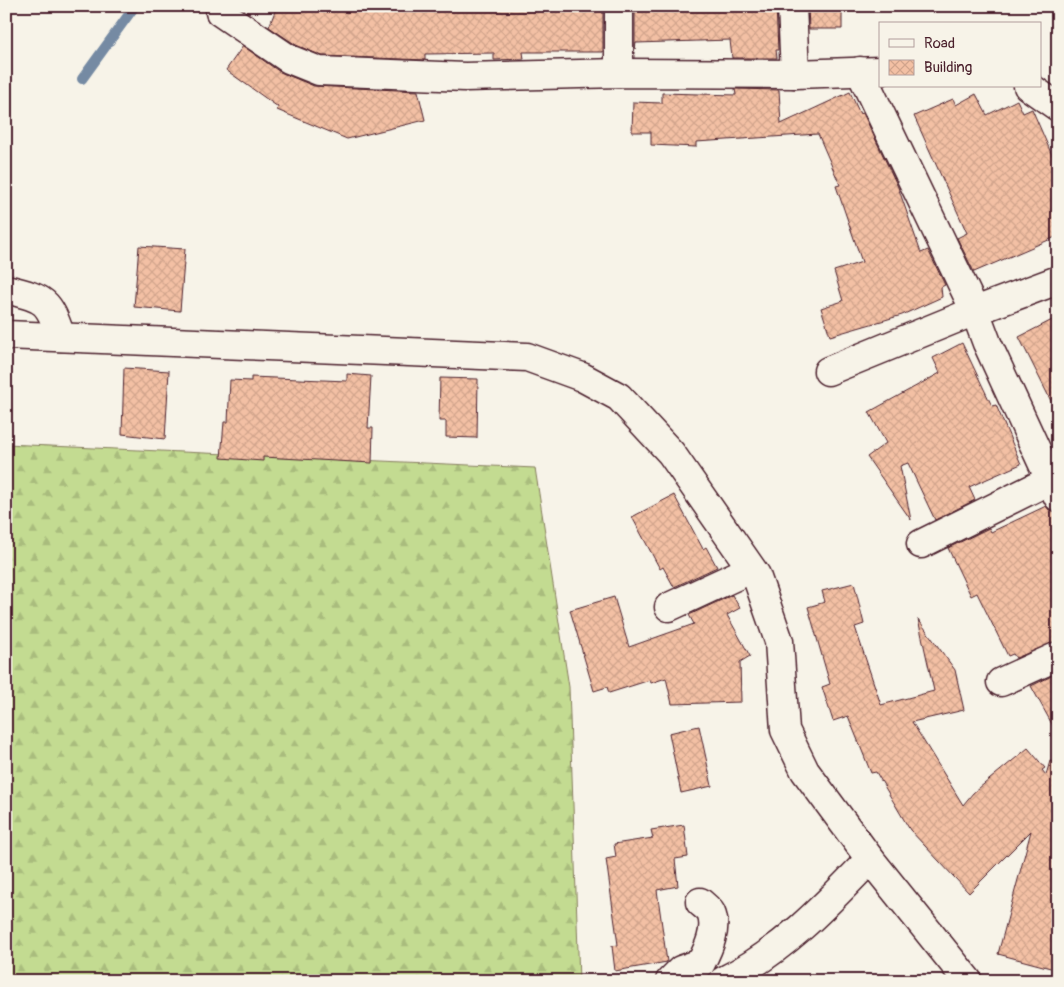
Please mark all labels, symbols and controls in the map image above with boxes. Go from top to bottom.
legend [879,22,1042,88]
text: Road [924,34,955,53]
text: Building [924,58,972,77]

